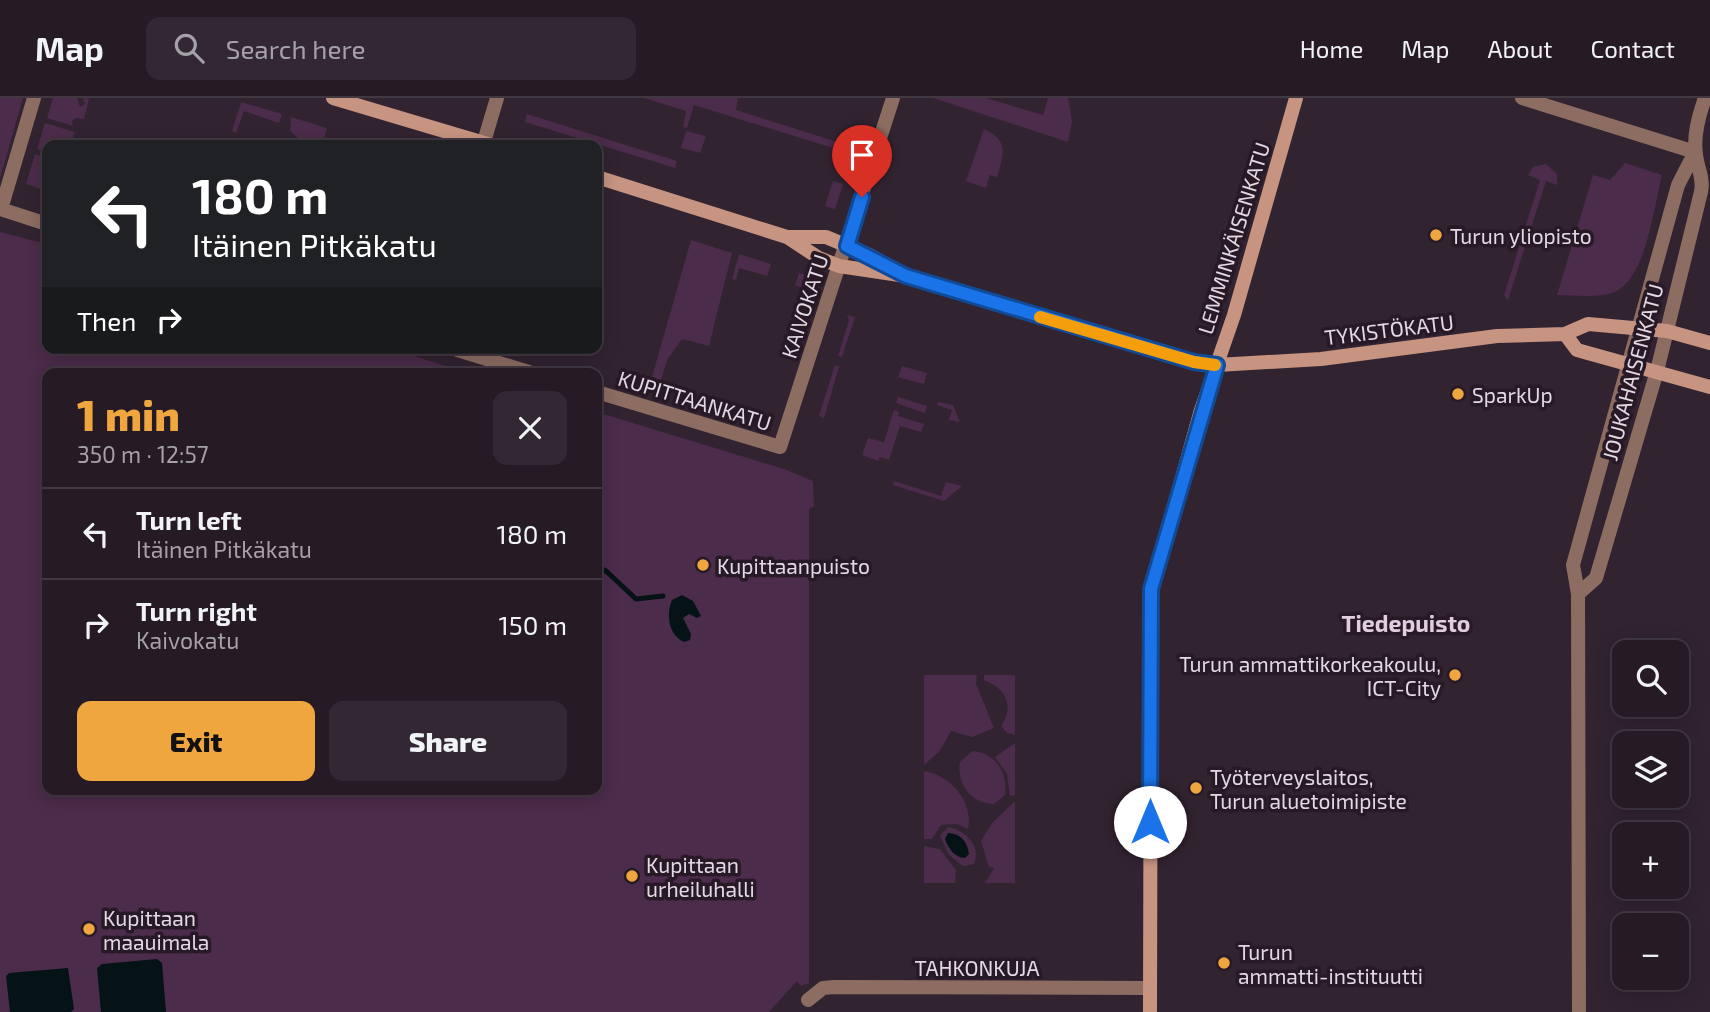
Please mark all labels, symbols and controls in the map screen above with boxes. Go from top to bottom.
search box [146,17,636,80]
text: Map [35,28,104,68]
icon: search [170,29,208,67]
text: Search here [226,33,365,64]
text: Home [1300,34,1363,63]
text: Map [1401,34,1449,63]
text: About [1487,34,1553,63]
text: Contact [1591,34,1675,63]
pin [832,125,892,197]
icon: arrive [843,136,881,174]
street label: LEMMINKÄISENKATU [1192,139,1274,337]
text: 180 m [192,165,328,224]
icon: left [77,168,168,259]
place label: Turun yliopisto [1450,223,1592,248]
text: Itäinen Pitkäkatu [192,225,437,263]
marker: Turun yliopisto [1428,227,1444,243]
street label: KAIVOKATU [775,251,833,361]
street label: JOUKAHAISENKATU [1596,281,1668,463]
icon: right [150,301,188,339]
text: Then [77,305,136,336]
street label: TYKISTÖKATU [1323,309,1455,349]
street label: KUPITTAANKATU [615,365,775,435]
place label: SparkUp [1472,382,1553,407]
marker: SparkUp [1450,386,1466,402]
text: 1 min [77,389,180,439]
button: close [493,391,567,465]
text: 350 m · 12:57 [77,440,209,468]
text: Turn left [136,504,242,535]
icon: left [77,515,115,553]
text: 180 m [497,518,567,549]
text: Itäinen Pitkäkatu [136,535,312,563]
place label: Kupittaanpuisto [717,553,870,578]
marker: Kupittaanpuisto [695,557,711,573]
text: Turn right [136,595,257,626]
icon: right [77,606,115,644]
text: 150 m [498,609,567,640]
district label: Tiedepuisto [1342,609,1470,637]
text: Kaivokatu [136,626,239,654]
map controls [1612,640,1689,990]
button: search [1612,640,1689,717]
place label: Turun ammattikorkeakoulu, ICT-City [1179,651,1441,700]
marker: Turun ammattikorkeakoulu, ICT-City [1447,667,1463,683]
button: Exit [77,701,315,781]
button: Share [329,701,567,781]
button: layers [1612,731,1689,808]
place label: Työterveyslaitos, Turun aluetoimipiste [1210,764,1407,813]
marker: Työterveyslaitos, Turun aluetoimipiste [1188,780,1204,796]
position arrow [1113,785,1187,859]
button: + [1612,822,1689,899]
place label: Kupittaan urheiluhalli [646,852,755,901]
marker: Kupittaan urheiluhalli [624,868,640,884]
place label: Kupittaan maauimala [103,905,209,954]
button: − [1612,913,1689,990]
marker: Kupittaan maauimala [81,921,97,937]
place label: Turun ammatti-instituutti [1238,939,1423,988]
street label: TAHKONKUJA [914,955,1040,980]
marker: Turun ammatti-instituutti [1216,955,1232,971]

